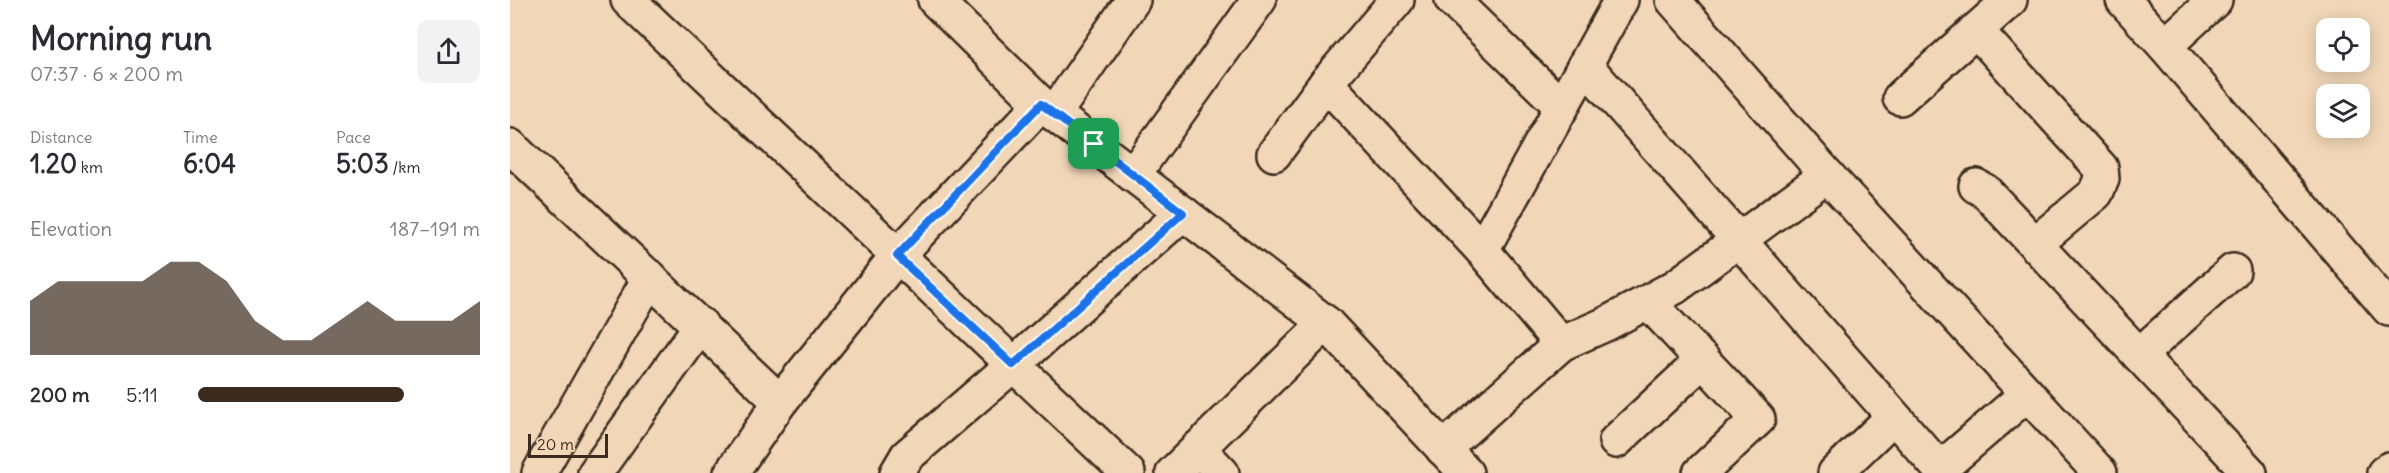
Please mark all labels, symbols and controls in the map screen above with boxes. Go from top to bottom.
text: Morning run [30,17,212,59]
map controls [2316,18,2370,138]
button: locate [2316,18,2370,72]
button: share [417,20,480,83]
text: 07:37 · 6 × 200 m [30,61,183,86]
button: layers [2316,84,2370,138]
pin [1068,118,1119,169]
text: Distance [30,127,92,147]
text: Time [183,127,218,147]
text: Pace [336,127,371,147]
icon: arrive [1077,127,1110,160]
text: 1.20 [30,147,77,180]
text: 6:04 [183,147,236,180]
text: 5:03 [336,147,389,180]
text: km [77,157,103,177]
text: /km [389,157,421,177]
text: Elevation [30,216,112,241]
text: 187–191 m [390,216,480,241]
text: 200 m [30,382,90,407]
text: 5:11 [126,382,158,407]
scale bar [528,431,608,458]
text: 20 m [537,434,574,454]

